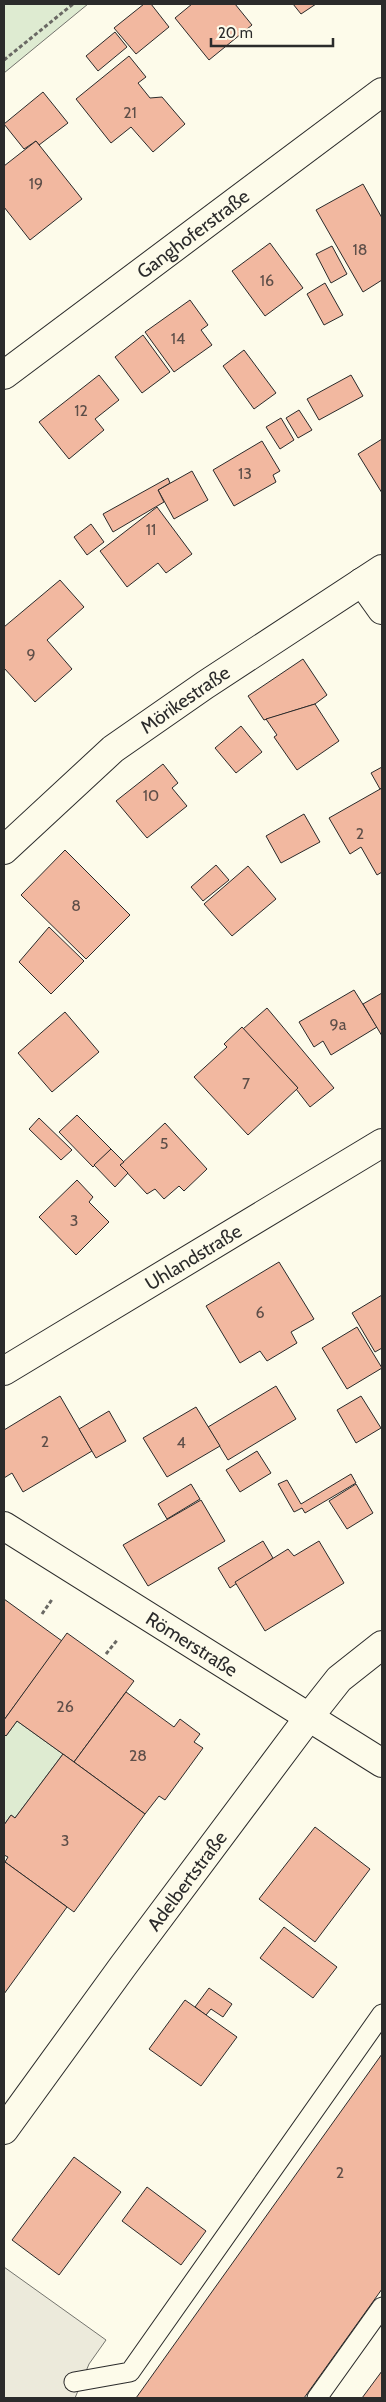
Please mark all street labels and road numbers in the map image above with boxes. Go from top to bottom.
street label: Ganghoferstraße [132,184,254,283]
street label: Mörikestraße [136,660,234,738]
street label: Uhlandstraße [141,1219,246,1295]
street label: Römerstraße [142,1607,242,1681]
street label: Adelbertstraße [142,1826,232,1935]

